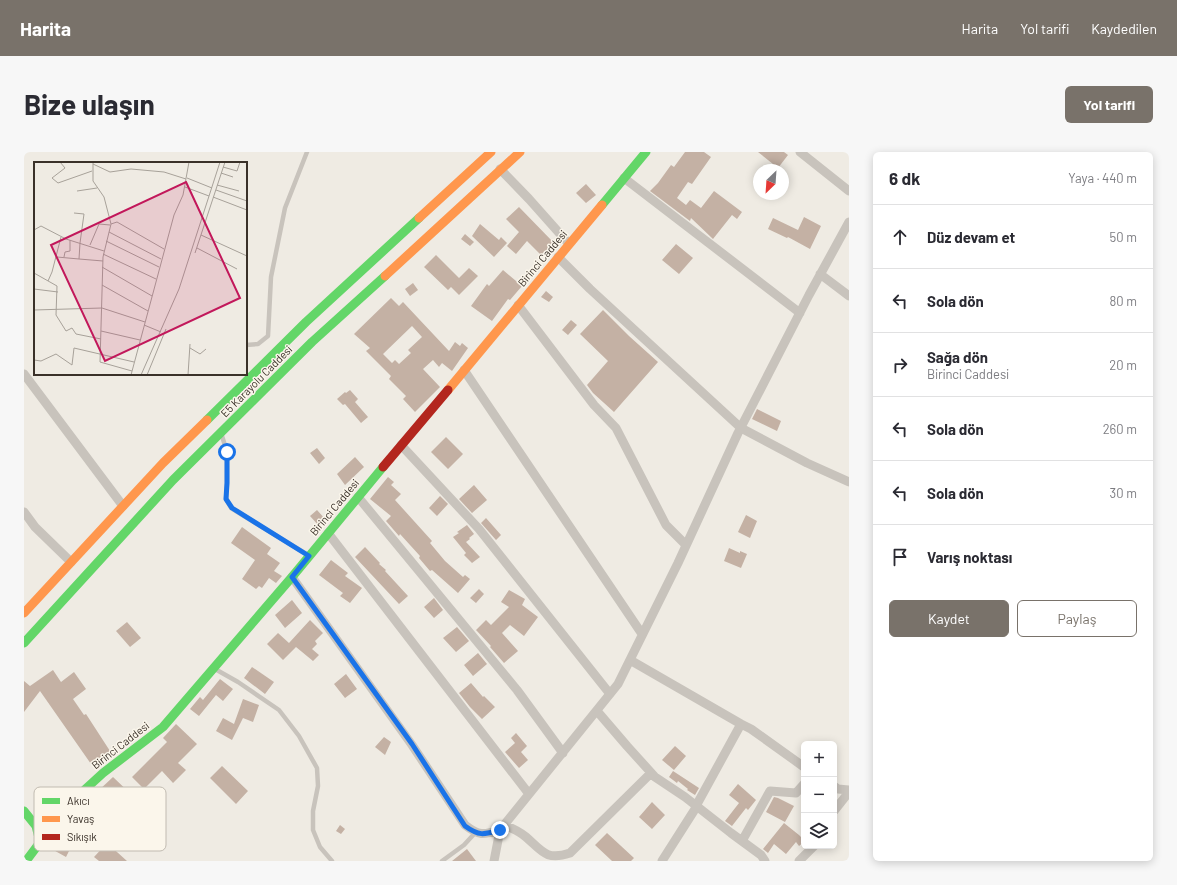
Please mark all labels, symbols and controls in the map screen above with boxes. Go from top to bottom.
text: Harita [20,17,71,40]
text: Harita [962,20,998,37]
text: Yol tarifi [1020,20,1069,37]
text: Kaydedilen [1091,20,1157,37]
button: Yol tarifi [1065,86,1153,123]
text: Bize ulaşın [24,87,155,121]
inset map [34,162,247,375]
north arrow [753,164,789,200]
text: 6 dk [889,168,920,188]
text: Yaya · 440 m [1068,170,1137,186]
icon: ahead [889,226,911,248]
street label: Birinci Caddesi [515,227,569,289]
text: Düz devam et [927,228,1015,246]
text: 50 m [1110,229,1137,245]
icon: left [889,290,911,312]
text: Sola dön [927,292,984,310]
text: 80 m [1110,293,1137,309]
street label: E5 Karayolu Caddesi [218,343,294,419]
text: Sağa dön [927,348,988,366]
icon: right [889,354,911,376]
text: 20 m [1109,357,1137,373]
text: Birinci Caddesi [927,366,1009,382]
icon: left [889,418,911,440]
text: Sola dön [927,420,984,438]
text: 260 m [1103,421,1137,437]
route start [218,443,236,461]
street label: Birinci Caddesi [307,476,361,538]
icon: left [889,482,911,504]
text: Sola dön [927,484,984,502]
text: 30 m [1110,485,1137,501]
icon: arrive [889,546,911,568]
text: Varış noktası [927,548,1012,566]
button: Kaydet [889,600,1009,637]
button: Paylaş [1017,600,1137,637]
street label: Birinci Caddesi [89,719,151,771]
map controls [801,741,837,849]
button: + [801,741,837,777]
button: − [801,777,837,813]
legend [34,787,166,851]
text: Akıcı [67,794,90,807]
text: Yavaş [67,812,94,825]
button: layers [801,813,837,849]
route end [491,821,509,839]
text: Sıkışık [67,830,97,843]

